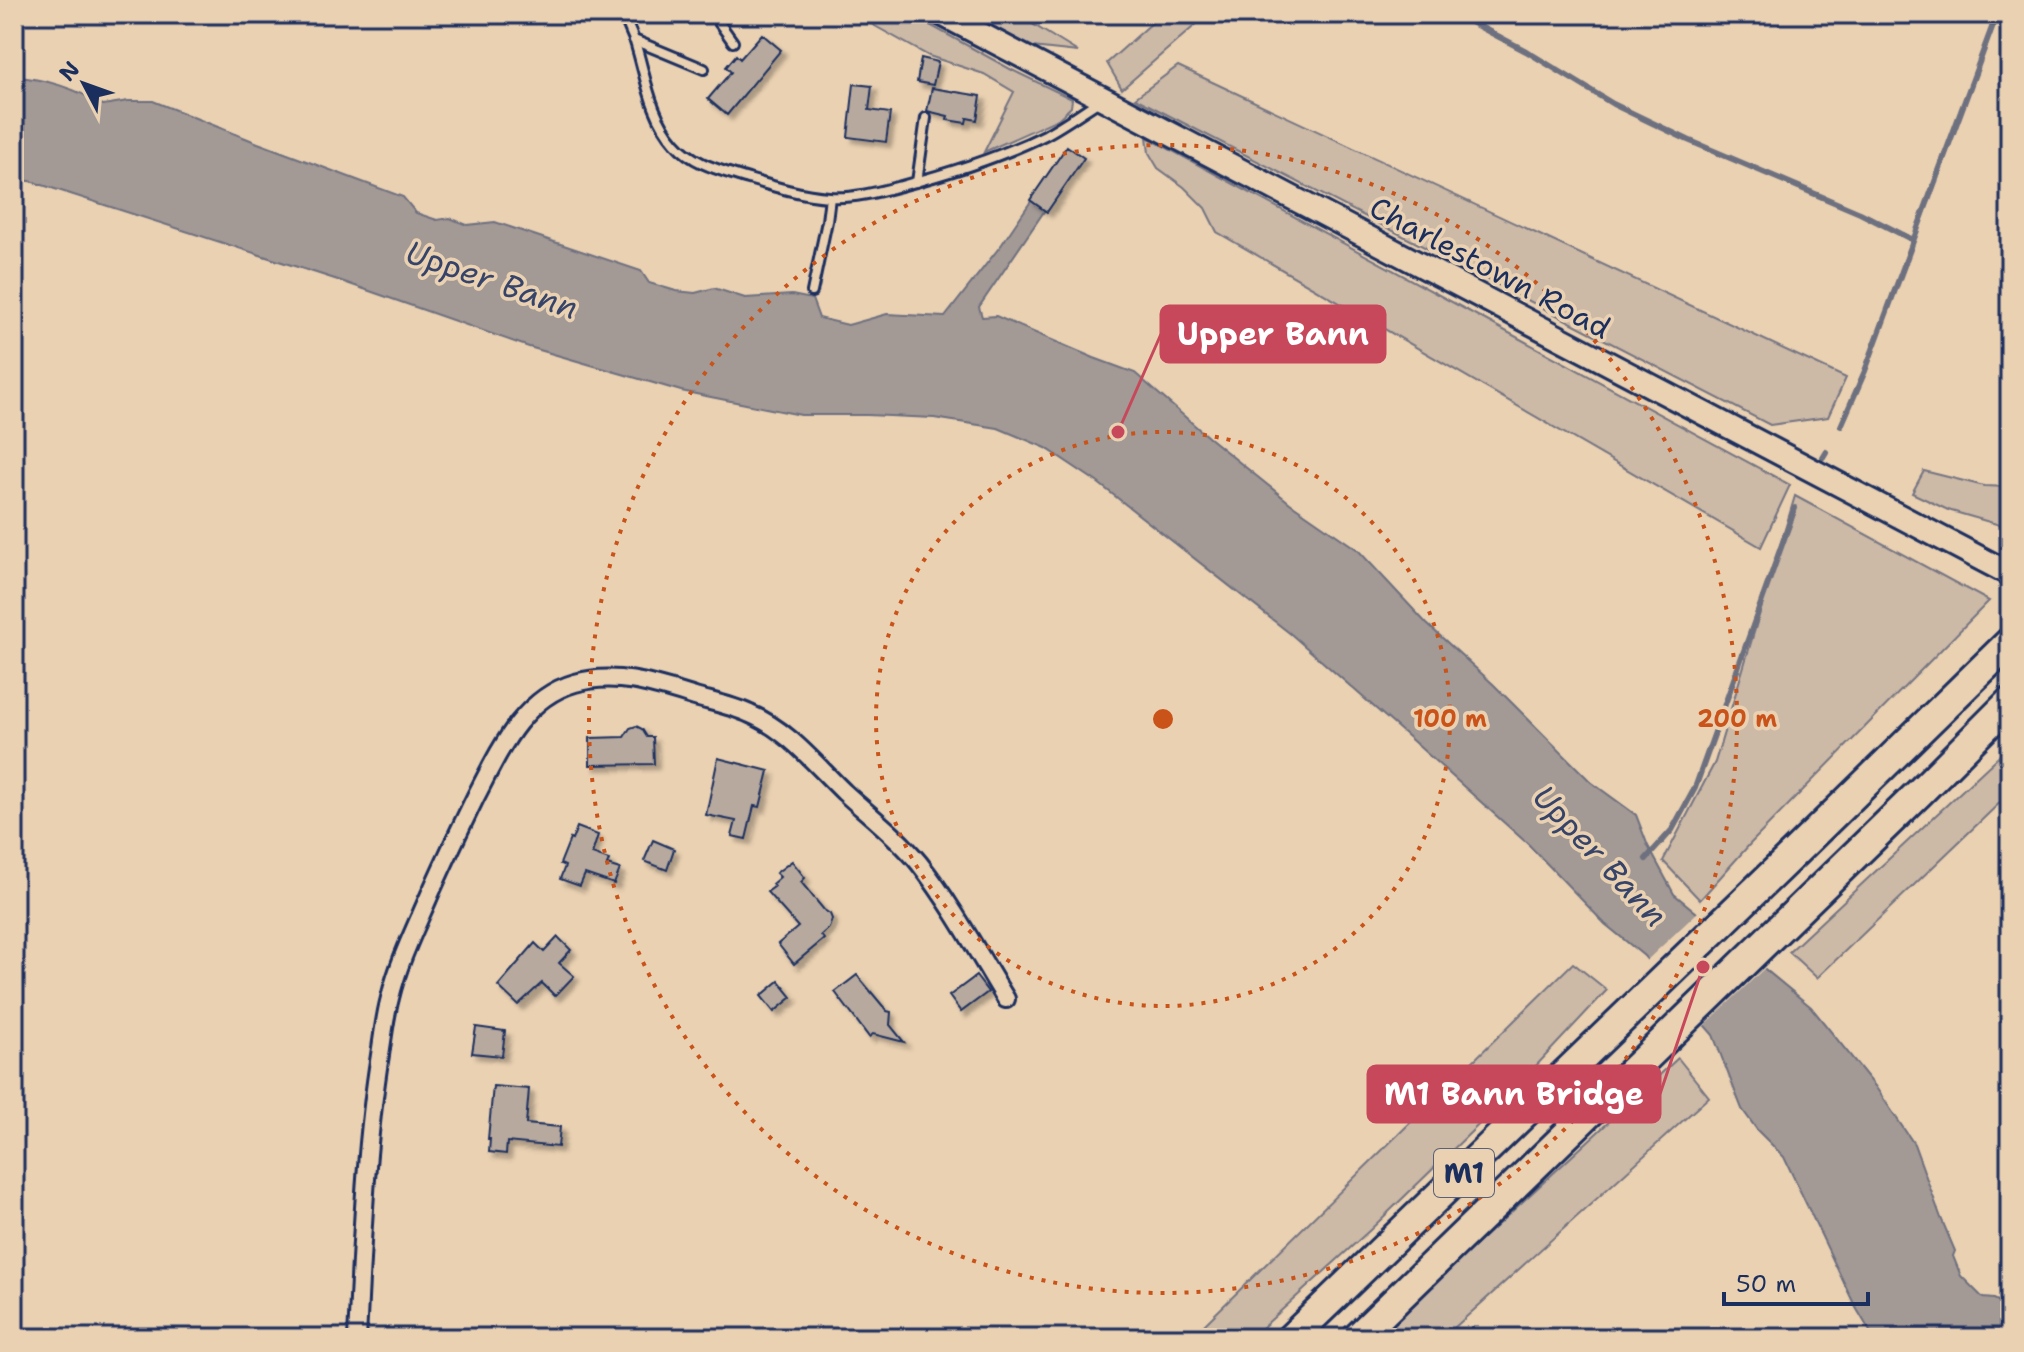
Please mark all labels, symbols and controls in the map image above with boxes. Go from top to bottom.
north arrow [44,44,124,124]
text: N [53,55,86,87]
street label: Charlestown Road [1363,187,1618,348]
water label: Upper Bann [400,230,584,329]
callout: Upper Bann [1161,306,1385,362]
text: Upper Bann [1177,312,1369,355]
text: 100 m [1413,703,1487,735]
text: 200 m [1697,703,1777,735]
centre of rings [1149,705,1177,733]
water label: Upper Bann [1523,775,1677,936]
callout: M1 Bann Bridge [1368,1066,1660,1122]
text: M1 Bann Bridge [1384,1072,1644,1115]
road number: M1 [1434,1149,1494,1197]
scale bar [1724,1256,1868,1306]
text: 50 m [1736,1268,1796,1300]

